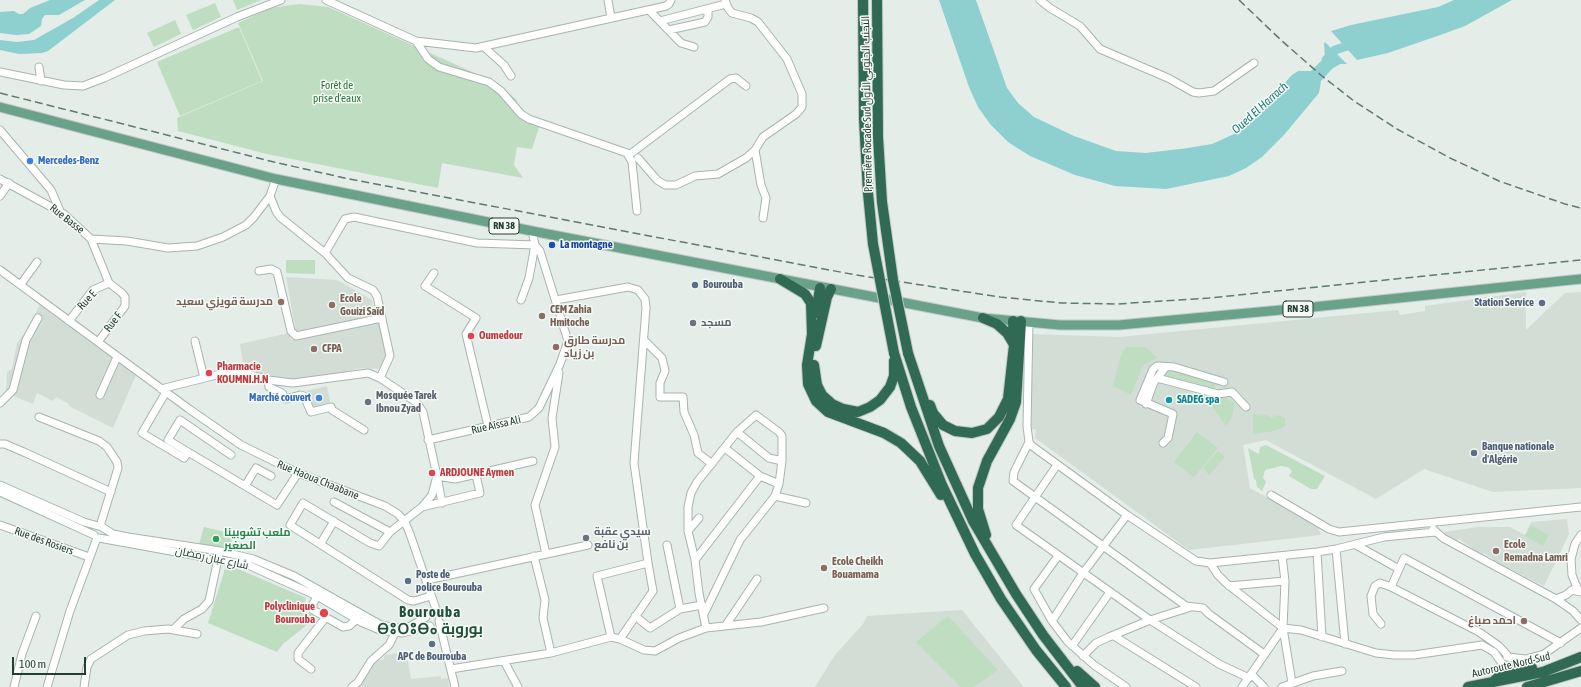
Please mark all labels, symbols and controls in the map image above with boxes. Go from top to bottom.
street label: Première Rocade Sud التجنب الجنوبي الأول [859,16,875,192]
park label: Forêt de prise d'eaux [313,79,361,105]
water label: Oued El Harrach [1229,79,1291,137]
place label: Mercedes-Benz [38,154,99,168]
marker: Mercedes-Benz [25,156,35,166]
street label: Rue Basse [47,201,87,237]
road number: RN 38 [489,218,519,234]
place label: La montagne [560,238,613,252]
marker: La montagne [547,240,557,250]
place label: Bourouba [703,278,743,292]
marker: Bourouba [690,280,700,290]
street label: Rue E [75,287,99,313]
place label: Ecole Gouizi Saïd [340,292,384,318]
place label: مدرسة قويزي سعيد [176,295,273,309]
place label: Station Service [1474,296,1534,310]
marker: مدرسة قويزي سعيد [276,297,286,307]
marker: Station Service [1537,298,1547,308]
marker: Ecole Gouizi Saïd [327,300,337,310]
road number: RN 38 [1283,301,1313,317]
place label: CEM Zahia Hmitoche [550,303,592,329]
street label: Rue F [101,309,125,335]
marker: CEM Zahia Hmitoche [537,311,547,321]
place label: مسجد [701,316,732,330]
marker: مسجد [688,318,698,328]
place label: Oumedour [479,329,523,343]
marker: Oumedour [466,331,476,341]
place label: مدرسة طارق بن زياد [564,334,625,360]
place label: CFPA [322,342,342,356]
marker: مدرسة طارق بن زياد [551,342,561,352]
marker: CFPA [309,344,319,354]
place label: Pharmacie KOUMNI.H.N [217,360,268,386]
marker: Pharmacie KOUMNI.H.N [204,368,214,378]
place label: Mosquée Tarek Ibnou Zyad [376,389,437,415]
place label: Marché couvert [249,391,311,405]
marker: Marché couvert [314,393,324,403]
place label: SADEG spa [1177,393,1219,407]
marker: SADEG spa [1164,395,1174,405]
marker: Mosquée Tarek Ibnou Zyad [363,397,373,407]
street label: Rue Aïssa Ali [470,413,522,437]
place label: Banque nationale d'Algérie [1482,440,1554,466]
marker: Banque nationale d'Algérie [1469,448,1479,458]
street label: Rue Haoua Chaabane [275,458,361,502]
place label: ARDJOUNE Aymen [440,466,514,480]
marker: ARDJOUNE Aymen [427,468,437,478]
street label: Rue des Rosiers [13,524,75,558]
place label: سيدي عقبة بن نافع [594,525,651,551]
place label: ملعب تشوبينا الصغير [224,526,290,552]
marker: سيدي عقبة بن نافع [581,533,591,543]
marker: ملعب تشوبينا الصغير [211,534,221,544]
place label: Ecole Remadna Lamri [1504,538,1568,564]
street label: شارع عبان رمضان [174,544,250,572]
marker: Ecole Remadna Lamri [1491,546,1501,556]
place label: Ecole Cheikh Bouamama [832,555,883,581]
marker: Ecole Cheikh Bouamama [819,563,829,573]
place label: Poste de police Bourouba [416,568,482,594]
marker: Poste de police Bourouba [403,576,413,586]
place label: Polyclinique Bourouba [264,600,315,626]
district label: Bourouba ⴱⵓⵔⵓⴱⴰ بوروبة [381,603,479,638]
marker: Polyclinique Bourouba [318,607,330,619]
place label: احمد صباغ [1468,614,1516,628]
marker: احمد صباغ [1519,616,1529,626]
marker: APC de Bourouba [427,639,437,649]
scale bar [14,649,88,675]
place label: APC de Bourouba [398,650,466,664]
street label: Autoroute Nord-Sud [1470,650,1552,680]
text: 100 m [19,657,46,671]

